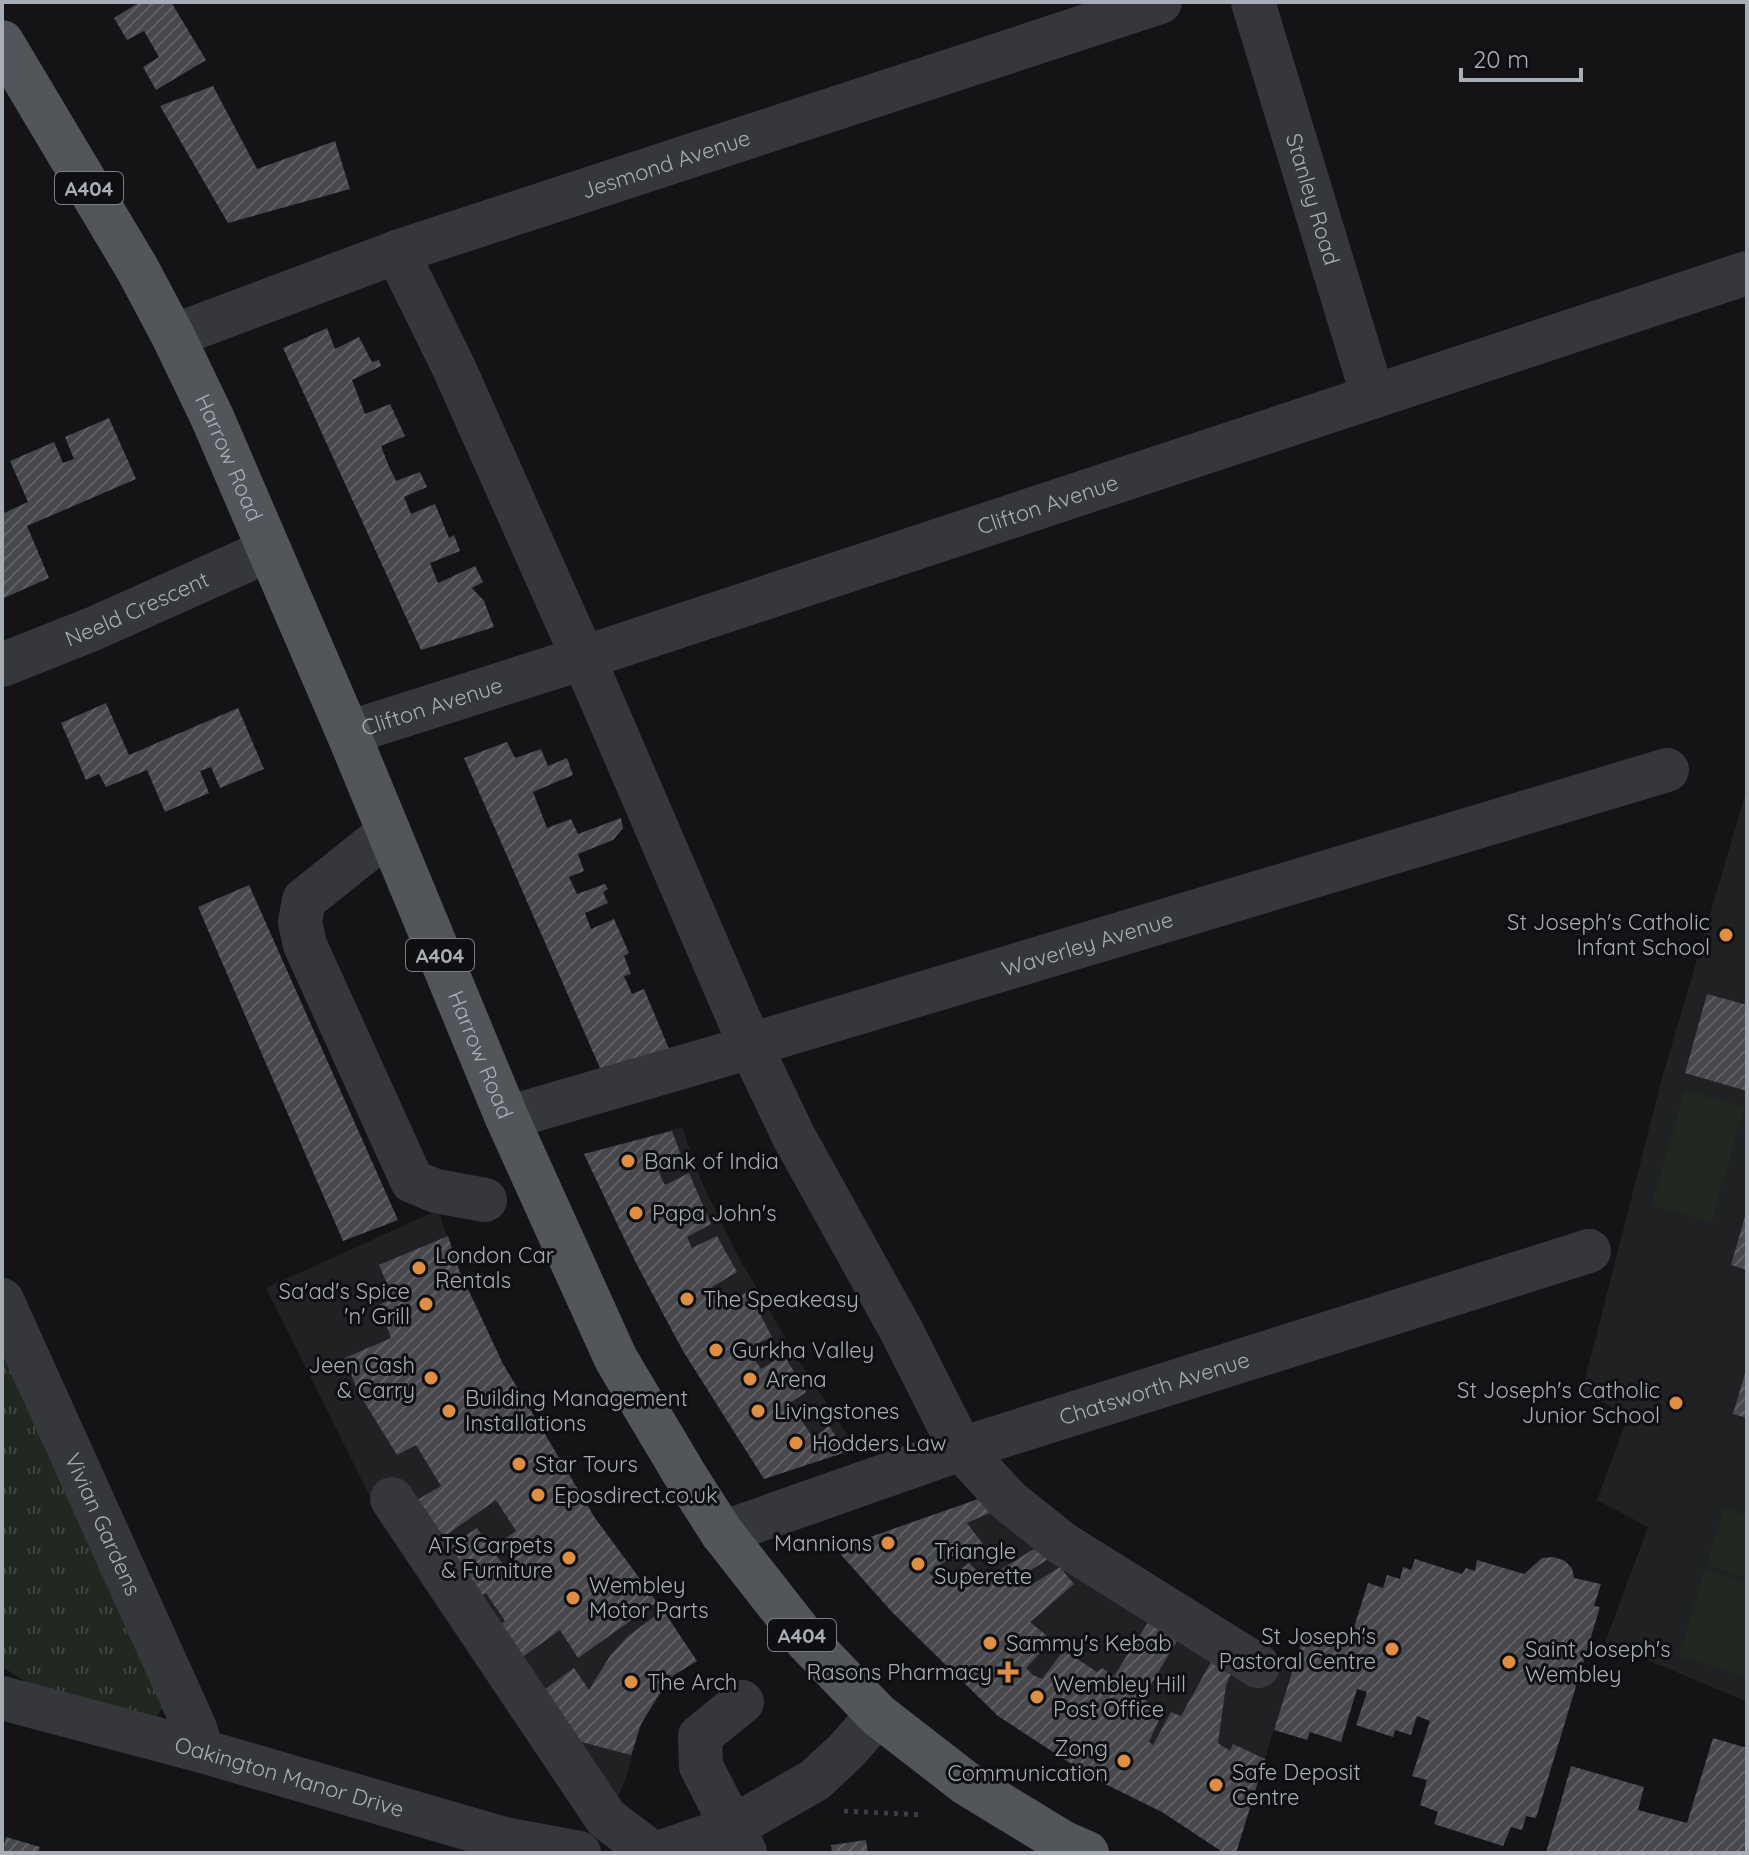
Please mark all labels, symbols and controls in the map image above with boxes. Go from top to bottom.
scale bar [1461,32,1581,82]
text: 20 m [1473,44,1529,74]
street label: Jesmond Avenue [578,123,754,205]
street label: Stanley Road [1280,130,1346,268]
road number: A404 [55,172,123,204]
street label: Harrow Road [189,389,269,525]
street label: Clifton Avenue [973,468,1122,541]
street label: Neeld Crescent [61,565,213,653]
street label: Clifton Avenue [358,671,506,742]
street label: Waverley Avenue [998,905,1176,983]
place label: St Joseph's Catholic Infant School [1507,908,1710,961]
marker: St Joseph's Catholic Infant School [1717,926,1735,944]
road number: A404 [406,939,474,971]
street label: Harrow Road [442,986,520,1123]
place label: Bank of India [644,1147,779,1175]
marker: Bank of India [619,1152,637,1170]
place label: Papa John's [652,1199,777,1227]
marker: Papa John's [627,1204,645,1222]
place label: London Car Rentals [435,1241,555,1294]
marker: London Car Rentals [410,1259,428,1277]
place label: Sa'ad's Spice 'n' Grill [279,1277,410,1330]
place label: The Speakeasy [703,1285,859,1313]
marker: The Speakeasy [678,1290,696,1308]
marker: Sa'ad's Spice 'n' Grill [417,1295,435,1313]
place label: Gurkha Valley [732,1336,874,1364]
marker: Gurkha Valley [707,1341,725,1359]
street label: Chatsworth Avenue [1056,1345,1253,1431]
place label: Jeen Cash & Carry [308,1351,415,1404]
place label: Arena [766,1365,827,1393]
marker: Jeen Cash & Carry [422,1369,440,1387]
marker: Arena [741,1370,759,1388]
place label: St Joseph's Catholic Junior School [1457,1376,1660,1429]
place label: Building Management Installations [465,1384,688,1437]
marker: St Joseph's Catholic Junior School [1667,1394,1685,1412]
place label: Livingstones [774,1397,899,1425]
marker: Building Management Installations [440,1402,458,1420]
marker: Livingstones [749,1402,767,1420]
place label: Hodders Law [812,1429,946,1457]
marker: Hodders Law [787,1434,805,1452]
street label: Vivian Gardens [59,1448,147,1600]
place label: Star Tours [535,1450,638,1478]
marker: Star Tours [510,1455,528,1473]
place label: Eposdirect.co.uk [554,1481,718,1509]
marker: Eposdirect.co.uk [529,1486,547,1504]
place label: Mannions [774,1529,872,1557]
place label: ATS Carpets & Furniture [428,1531,553,1584]
marker: Mannions [879,1534,897,1552]
place label: Triangle Superette [934,1537,1032,1590]
marker: ATS Carpets & Furniture [560,1549,578,1567]
marker: Triangle Superette [909,1555,927,1573]
place label: Wembley Motor Parts [589,1571,709,1624]
marker: Wembley Motor Parts [564,1589,582,1607]
road number: A404 [768,1619,836,1651]
place label: St Joseph's Pastoral Centre [1219,1622,1376,1675]
place label: Sammy's Kebab [1006,1629,1172,1657]
marker: Sammy's Kebab [981,1634,999,1652]
place label: Saint Joseph's Wembley [1525,1635,1671,1688]
marker: St Joseph's Pastoral Centre [1383,1640,1401,1658]
marker: Saint Joseph's Wembley [1500,1653,1518,1671]
place label: Rasons Pharmacy [806,1658,992,1686]
marker: Rasons Pharmacy [999,1663,1017,1681]
place label: The Arch [647,1668,737,1696]
place label: Wembley Hill Post Office [1053,1670,1186,1723]
marker: The Arch [622,1673,640,1691]
marker: Wembley Hill Post Office [1028,1688,1046,1706]
street label: Oakington Manor Drive [172,1730,407,1823]
place label: Zong Communication [947,1734,1108,1787]
marker: Zong Communication [1115,1752,1133,1770]
place label: Safe Deposit Centre [1232,1758,1361,1811]
marker: Safe Deposit Centre [1207,1776,1225,1794]

